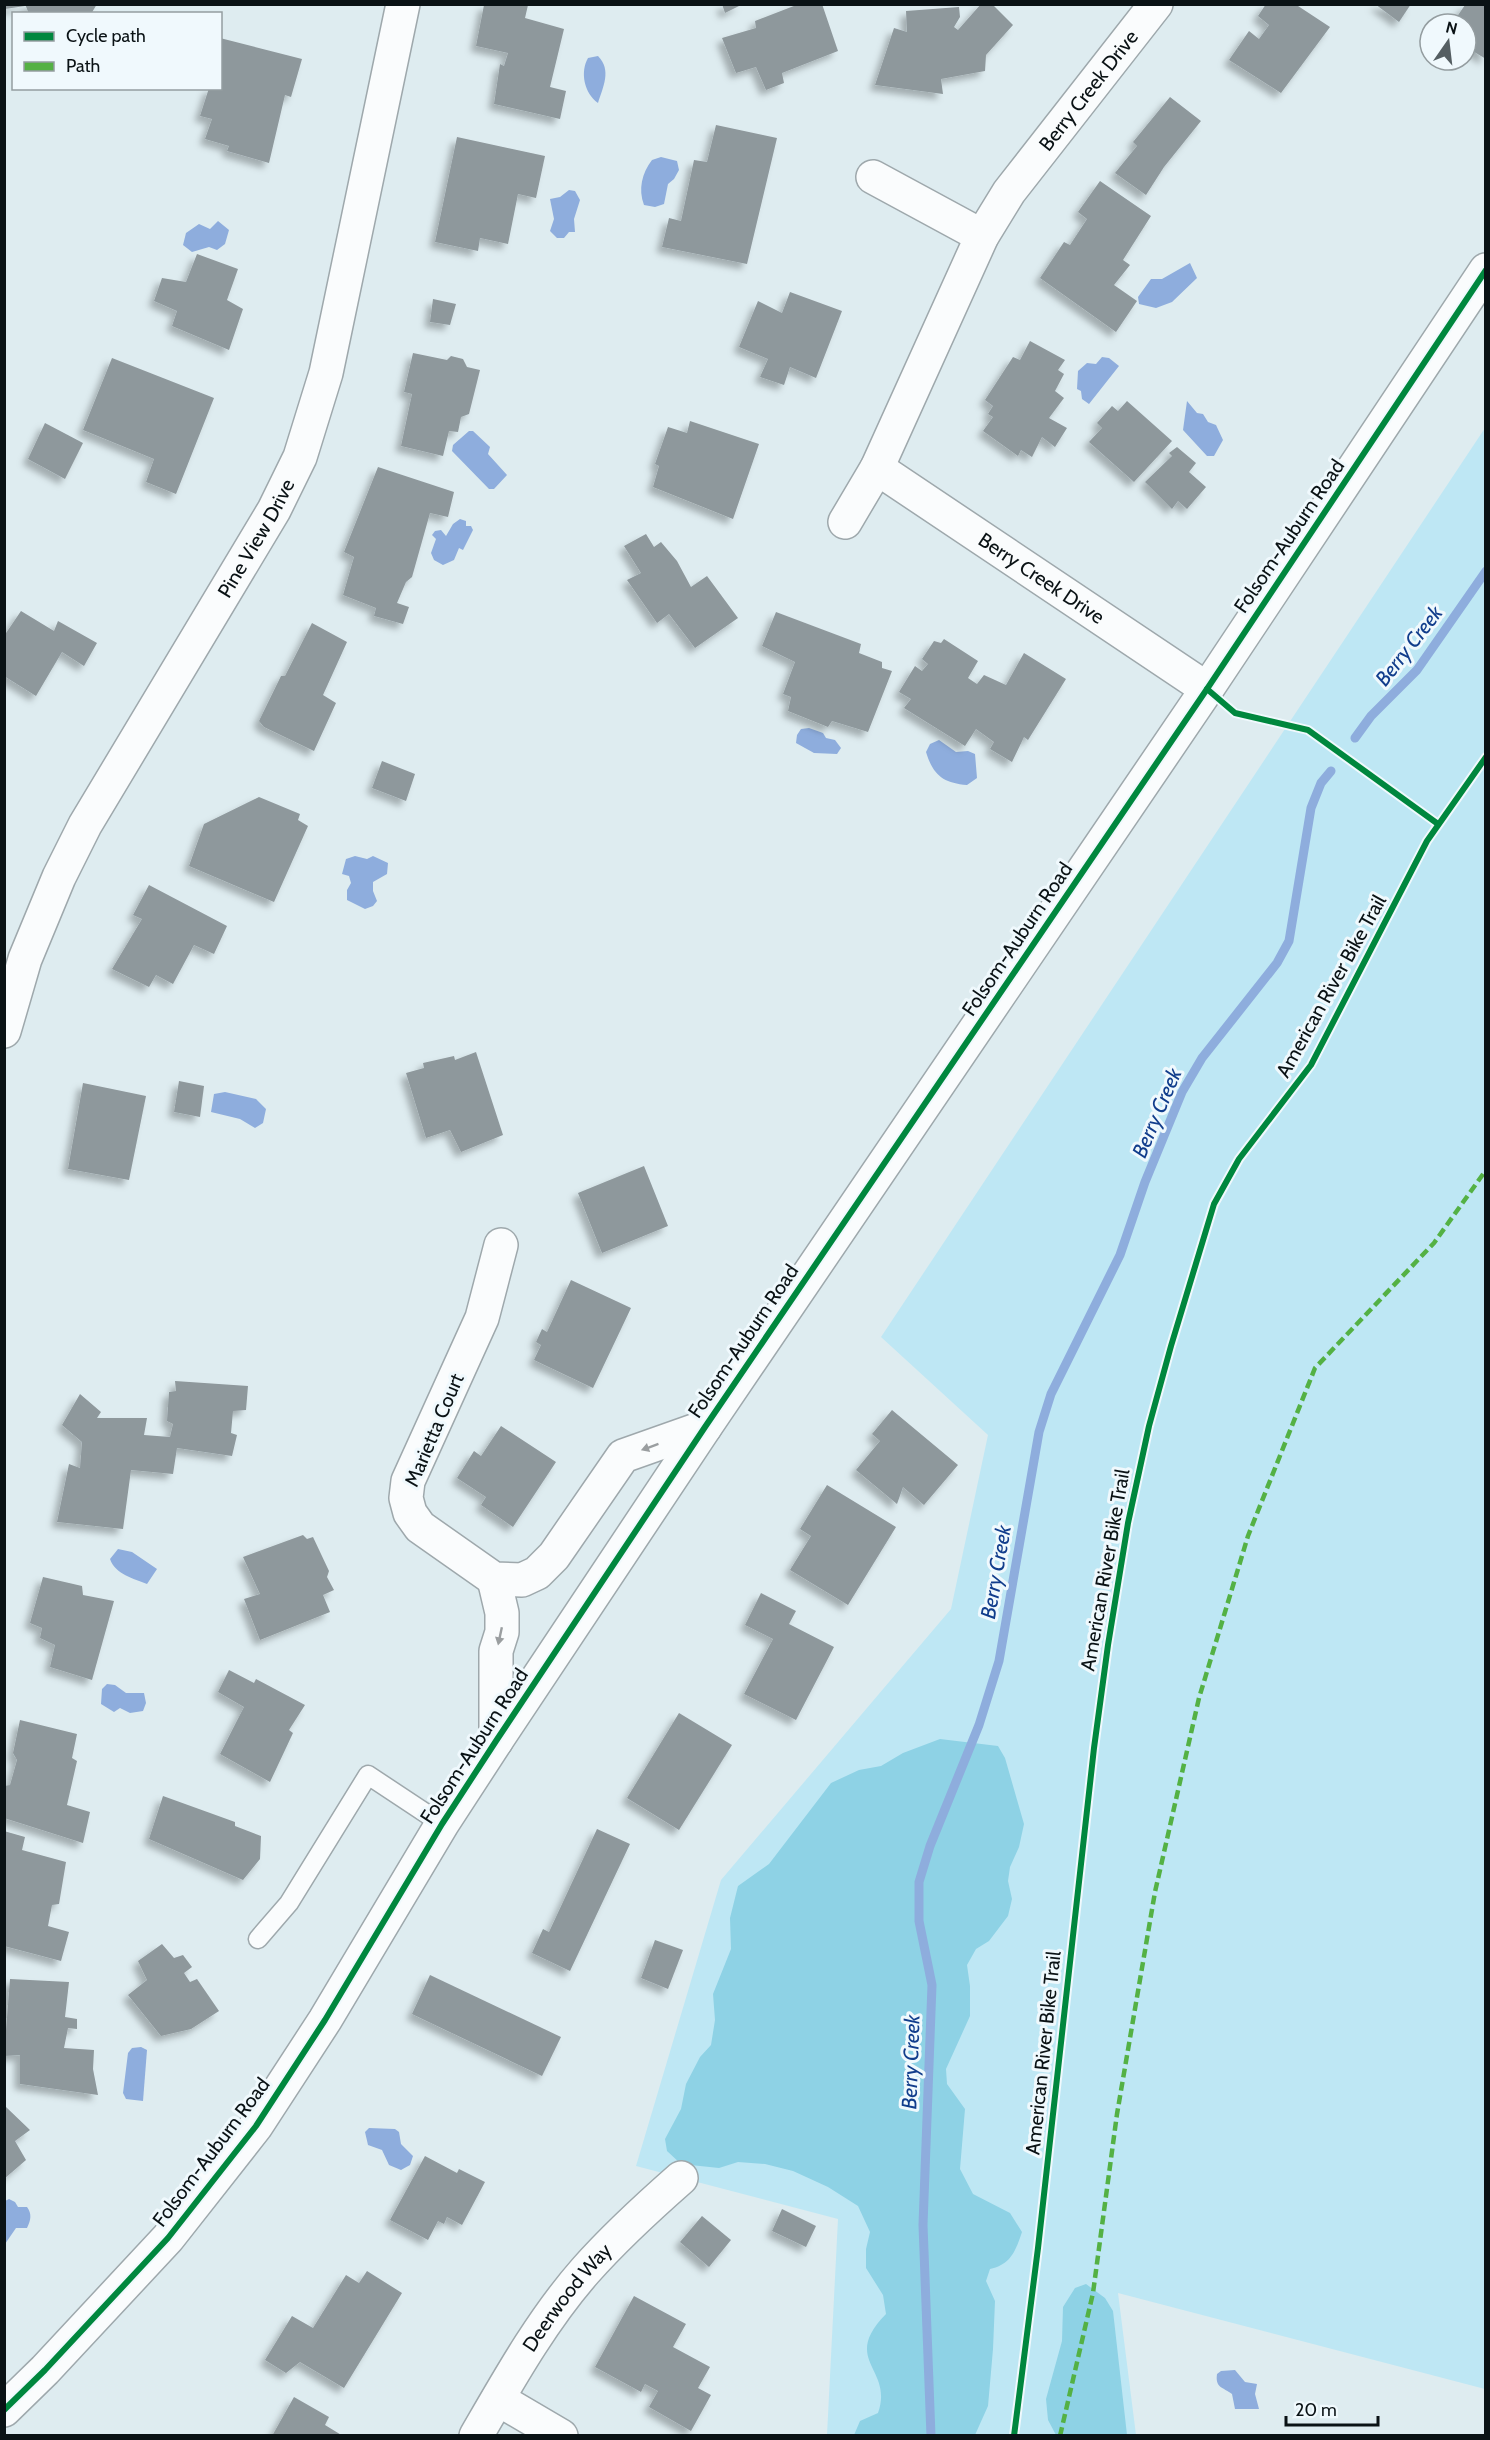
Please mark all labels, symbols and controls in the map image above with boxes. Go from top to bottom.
legend [12,12,222,90]
north arrow [1418,12,1478,72]
text: N [1444,17,1459,39]
text: Cycle path [66,25,146,47]
street label: Berry Creek Drive [1034,25,1143,156]
text: Path [66,55,100,77]
street label: Folsom-Auburn Road [1229,455,1349,617]
street label: Pine View Drive [212,475,299,602]
street label: Berry Creek Drive [974,527,1109,629]
water label: Berry Creek [1370,600,1448,691]
street label: Folsom-Auburn Road [957,858,1077,1020]
street label: American River Bike Trail [1271,890,1391,1081]
water label: Berry Creek [1127,1063,1187,1161]
street label: Folsom-Auburn Road [683,1260,803,1422]
street label: Marietta Court [399,1370,469,1490]
one-way arrow [640,1442,658,1452]
street label: American River Bike Trail [1075,1467,1135,1673]
water label: Berry Creek [975,1522,1016,1621]
one-way arrow [495,1627,504,1646]
street label: Folsom-Auburn Road [415,1664,533,1828]
street label: American River Bike Trail [1020,1950,1066,2156]
water label: Berry Creek [896,2013,925,2110]
street label: Folsom-Auburn Road [147,2073,275,2231]
street label: Deerwood Way [517,2238,616,2356]
scale bar [1286,2389,1378,2427]
text: 20 m [1295,2399,1337,2421]

